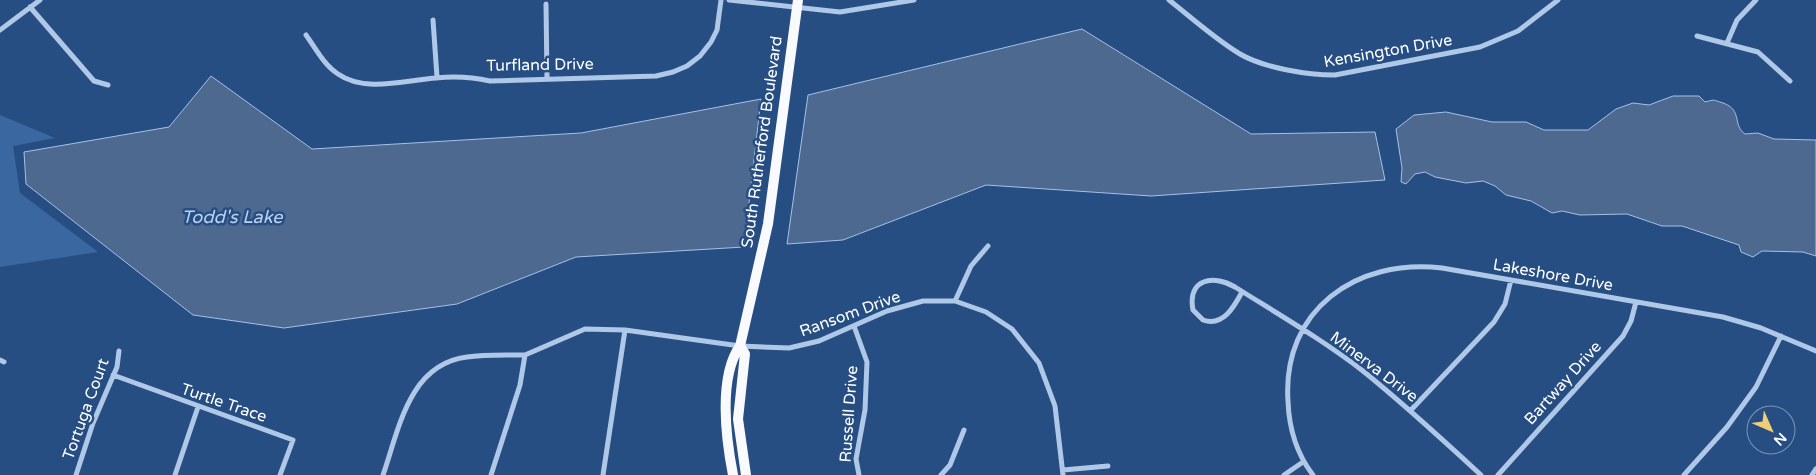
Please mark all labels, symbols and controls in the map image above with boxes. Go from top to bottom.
street label: Kensington Drive [1322,30,1454,72]
street label: South Rutherford Boulevard [737,35,787,249]
street label: Turfland Drive [486,54,594,76]
water label: Todd's Lake [181,206,283,228]
street label: Lakeshore Drive [1491,255,1615,295]
street label: Ransom Drive [797,287,903,341]
street label: Minerva Drive [1326,327,1422,407]
street label: Bartway Drive [1520,337,1606,429]
street label: Tortuga Court [58,356,114,462]
street label: Russell Drive [836,365,862,463]
street label: Turtle Trace [178,379,270,427]
north arrow [1746,405,1796,455]
text: N [1770,429,1790,449]

